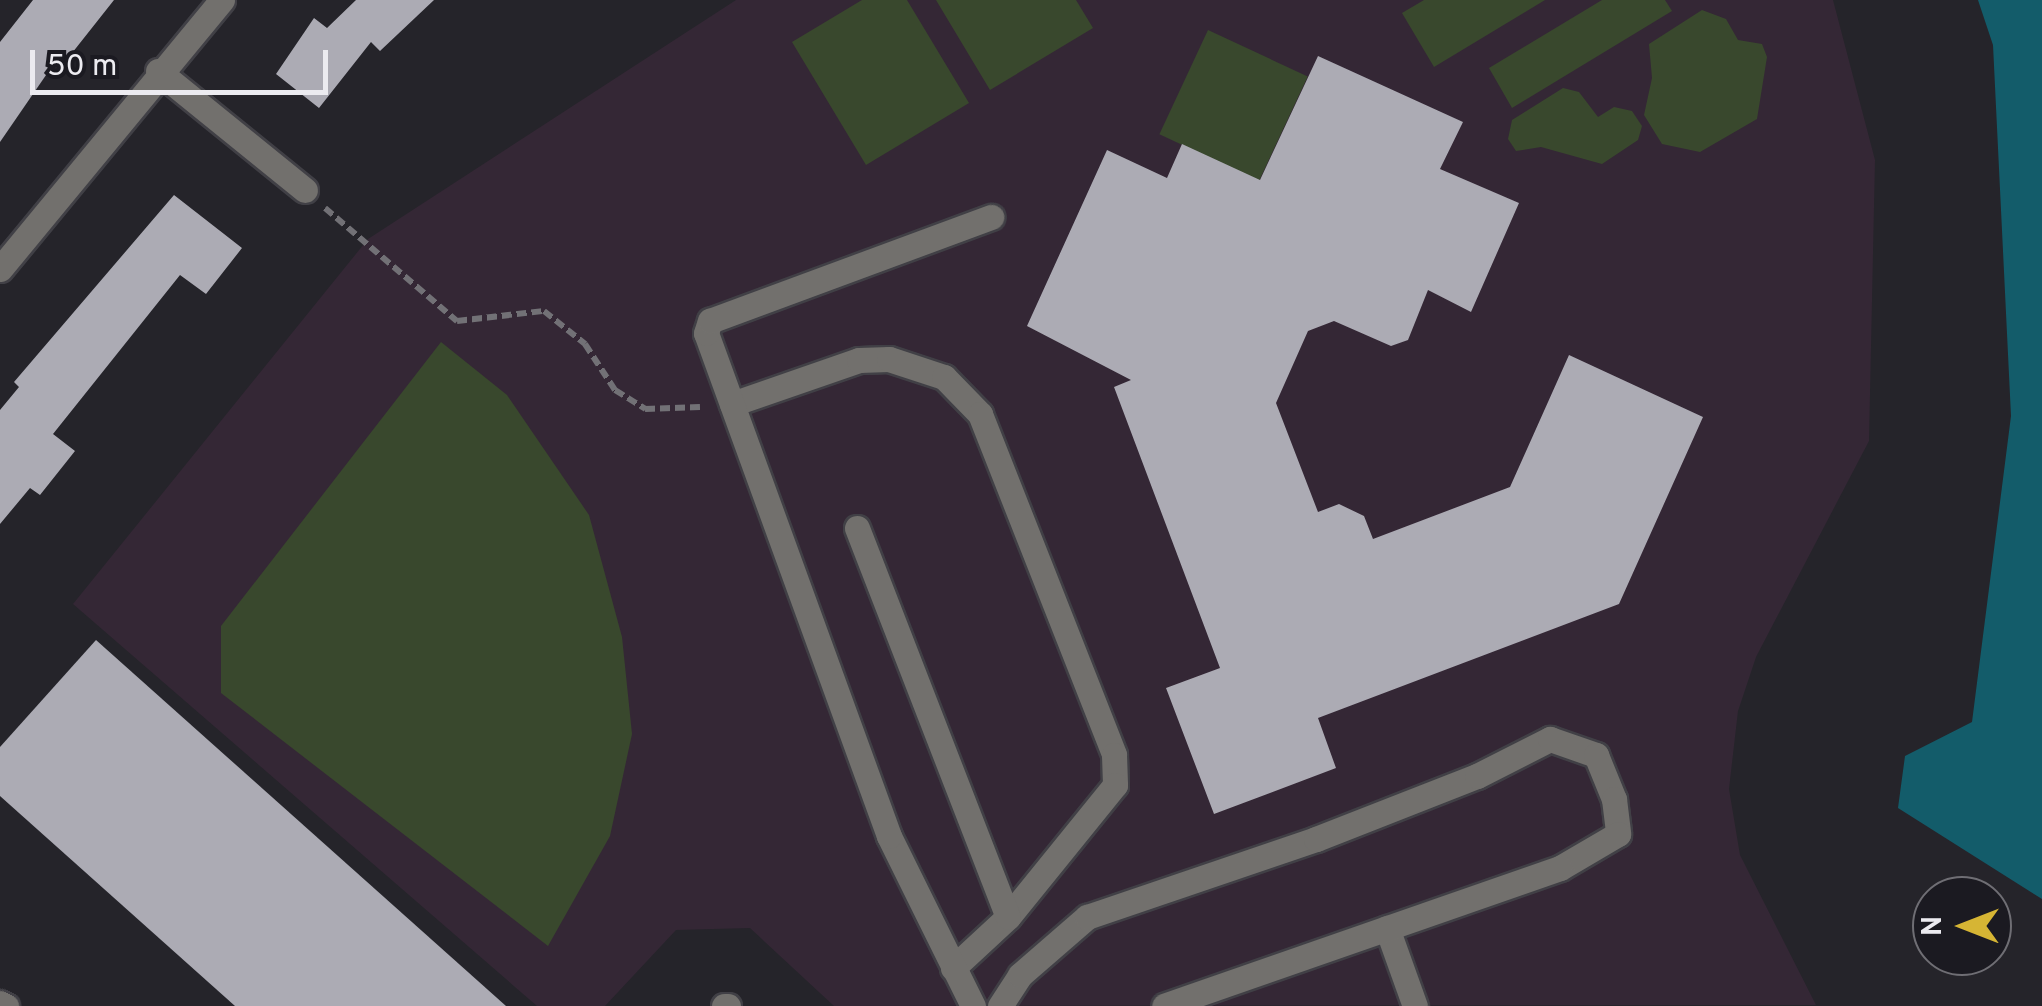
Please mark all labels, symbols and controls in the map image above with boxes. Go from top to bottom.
scale bar [35,30,332,92]
text: 50 m [47,49,117,86]
north arrow [1912,876,2012,976]
text: N [1916,916,1952,936]

